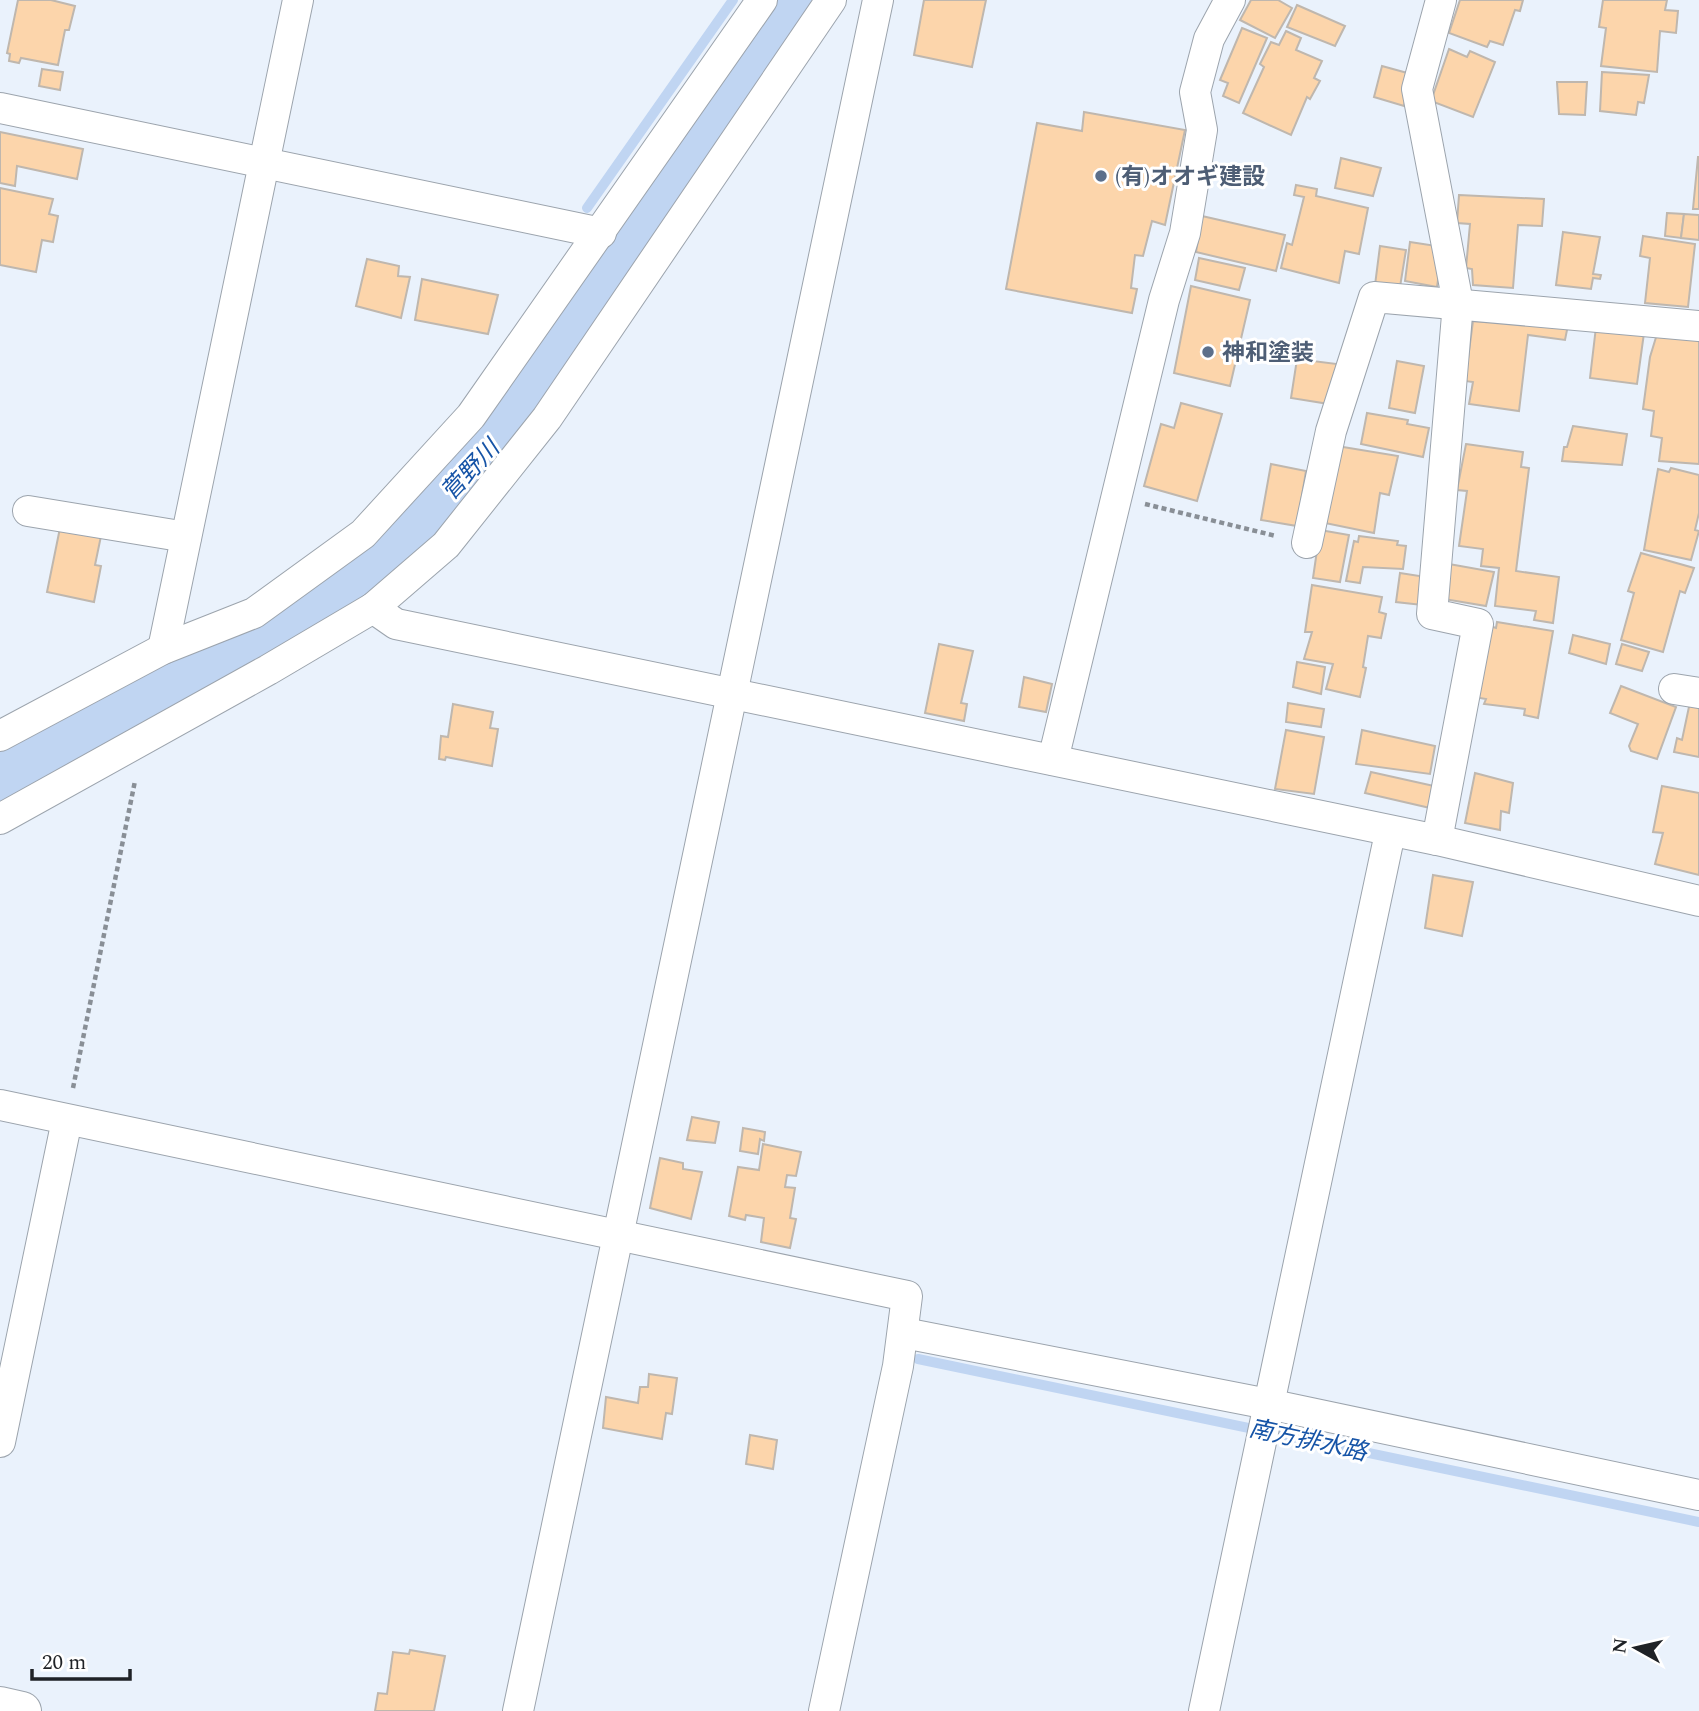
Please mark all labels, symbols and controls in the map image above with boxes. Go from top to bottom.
place label: (有)オオギ建設 [1115,160,1265,195]
marker: (有)オオギ建設 [1093,168,1109,184]
place label: 神和塗装 [1222,336,1314,371]
marker: 神和塗装 [1200,344,1216,360]
water label: 菅野川 [433,430,510,509]
water label: 南方排水路 [1245,1411,1372,1471]
north arrow [1601,1613,1671,1683]
text: N [1605,1636,1636,1656]
scale bar [32,1638,130,1682]
text: 20 m [42,1647,86,1679]

